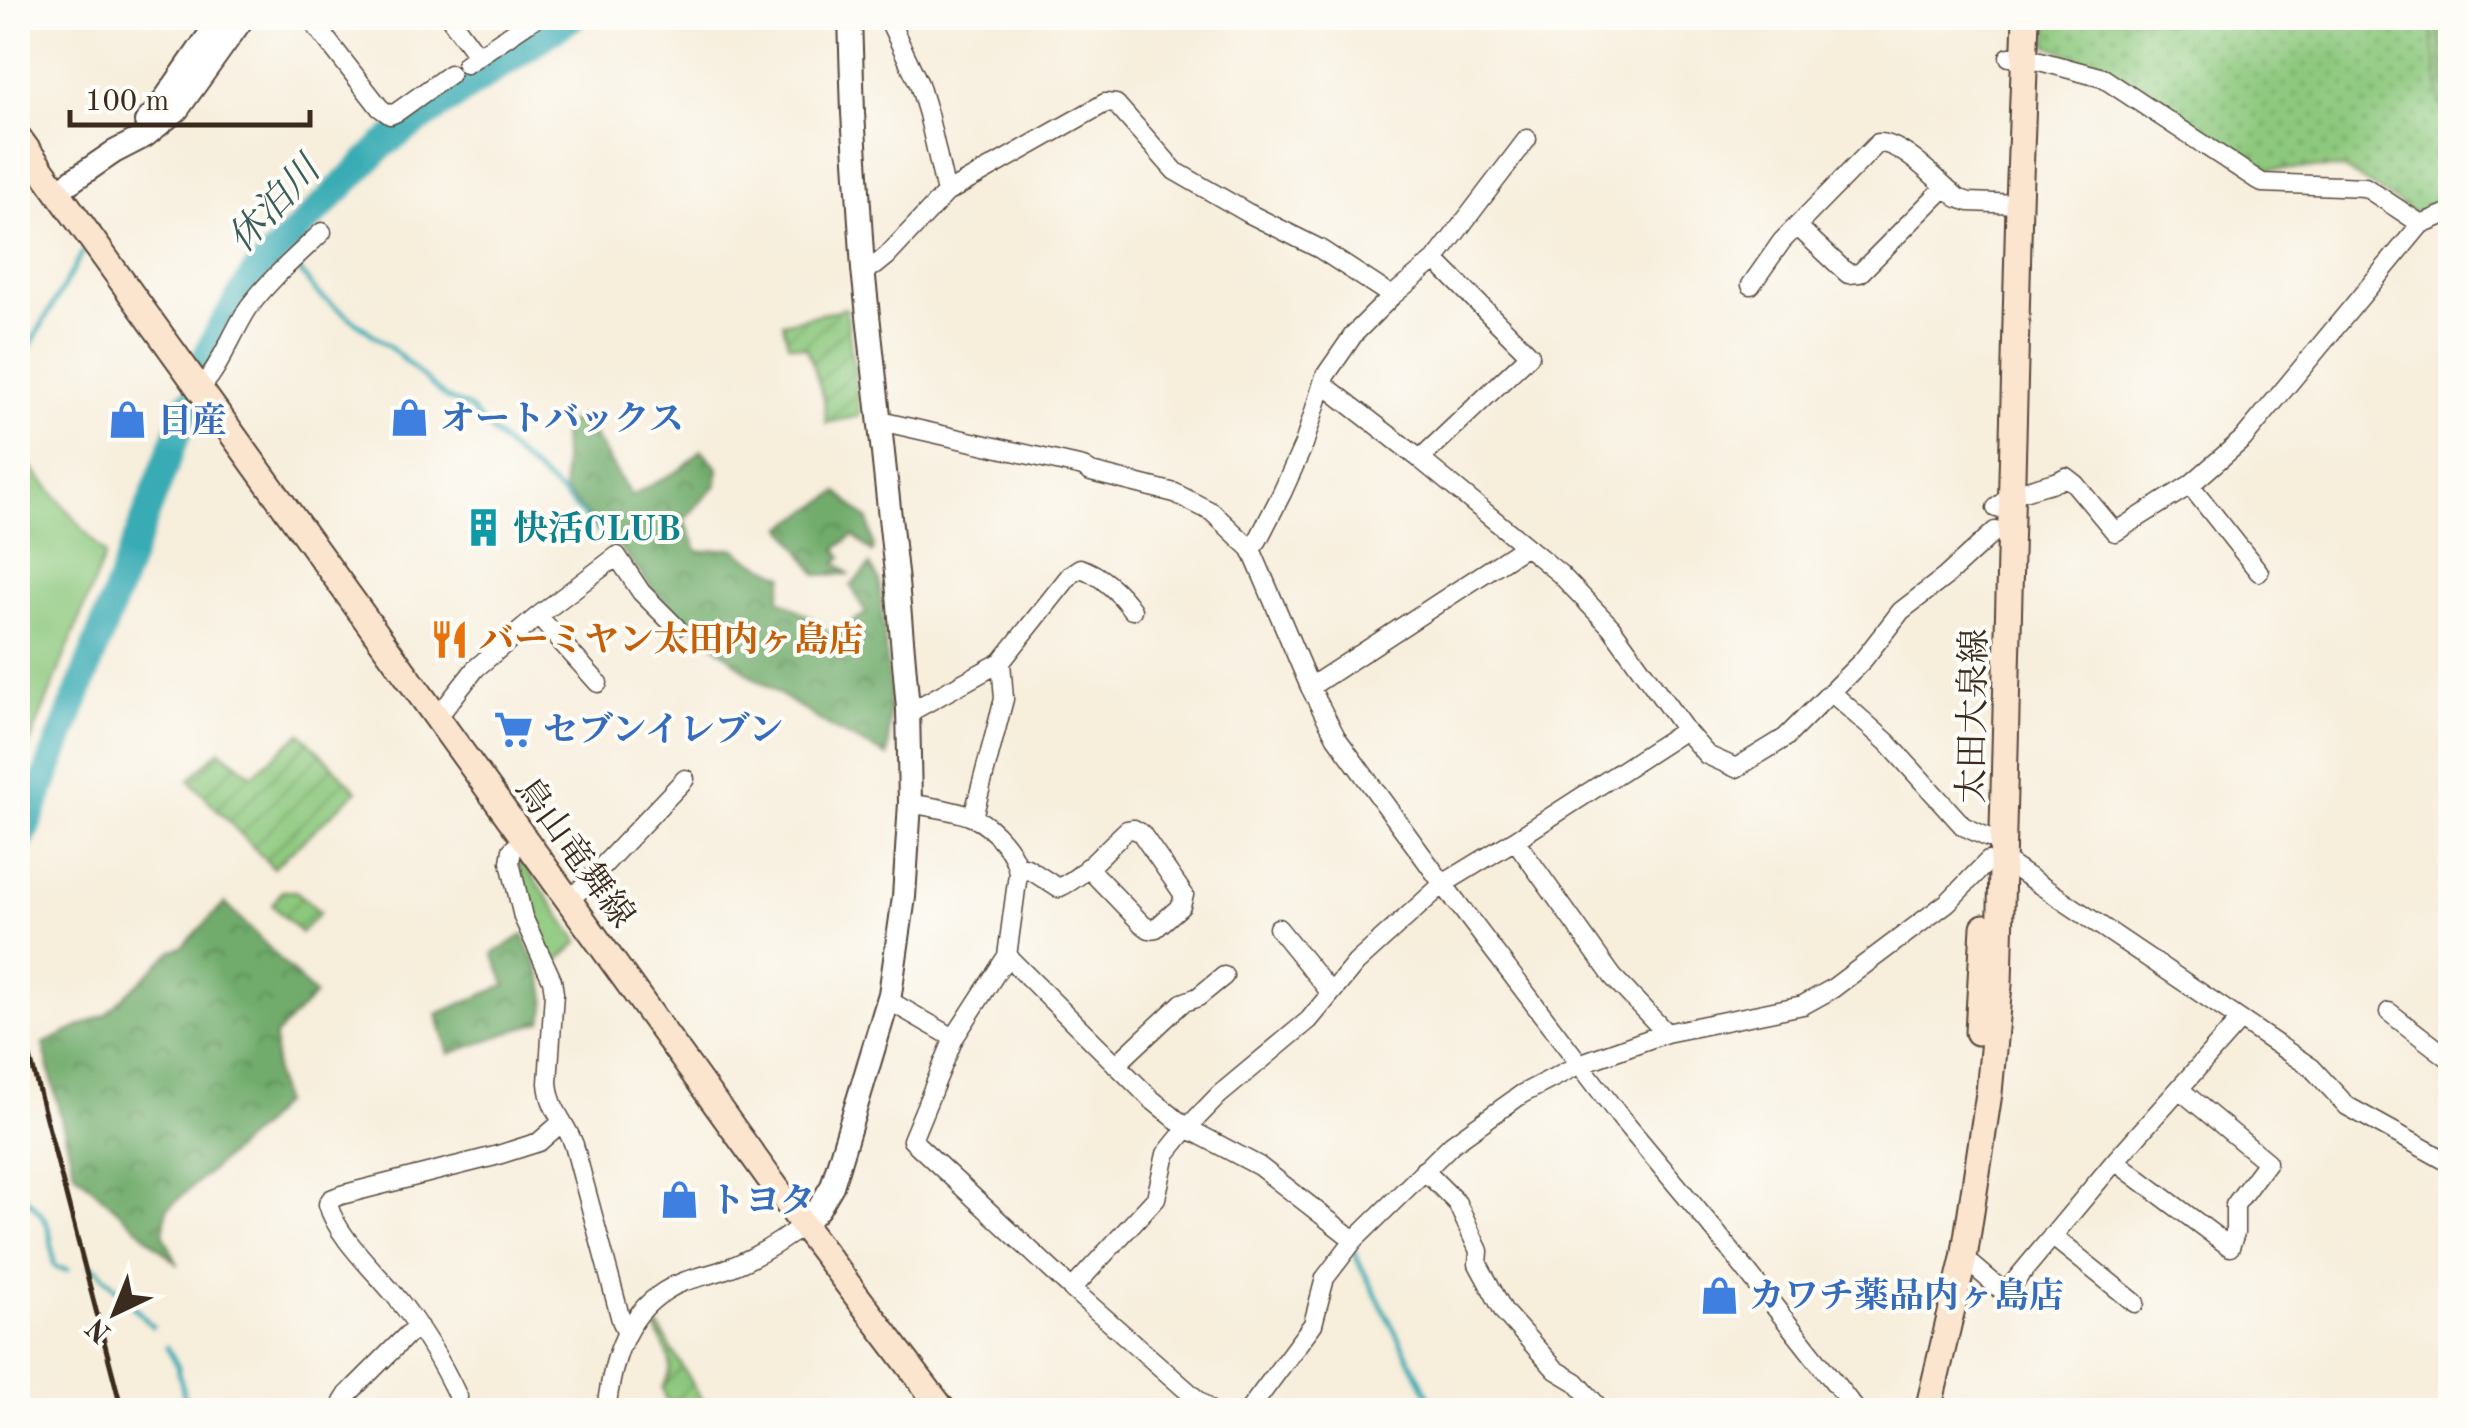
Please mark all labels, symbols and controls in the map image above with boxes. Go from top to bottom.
scale bar [70,65,310,127]
text: 100 m [85,87,169,117]
water label: 休泊川 [220,146,331,261]
shop icon: オートバックス [389,397,431,439]
shop icon: 日産 [106,399,148,441]
place label: オートバックス [440,401,684,438]
place label: 日産 [157,402,227,440]
building icon: 快活CLUB [462,507,504,549]
place label: 快活CLUB [513,510,681,548]
restaurant icon: バーミヤン太田内ヶ島店 [428,618,470,660]
place label: バーミヤン太田内ヶ島店 [479,621,864,659]
street label: 太田大泉線 [1952,628,1994,804]
supermarket icon: セブンイレブン [492,708,534,750]
place label: セブンイレブン [543,711,783,749]
street label: 鳥山竜舞線 [508,771,642,935]
shop icon: トヨタ [659,1179,701,1221]
place label: トヨタ [710,1184,815,1220]
north arrow [65,1263,165,1363]
shop icon: カワチ薬品内ヶ島店 [1698,1274,1740,1316]
place label: カワチ薬品内ヶ島店 [1749,1277,2064,1315]
text: N [82,1311,117,1347]

